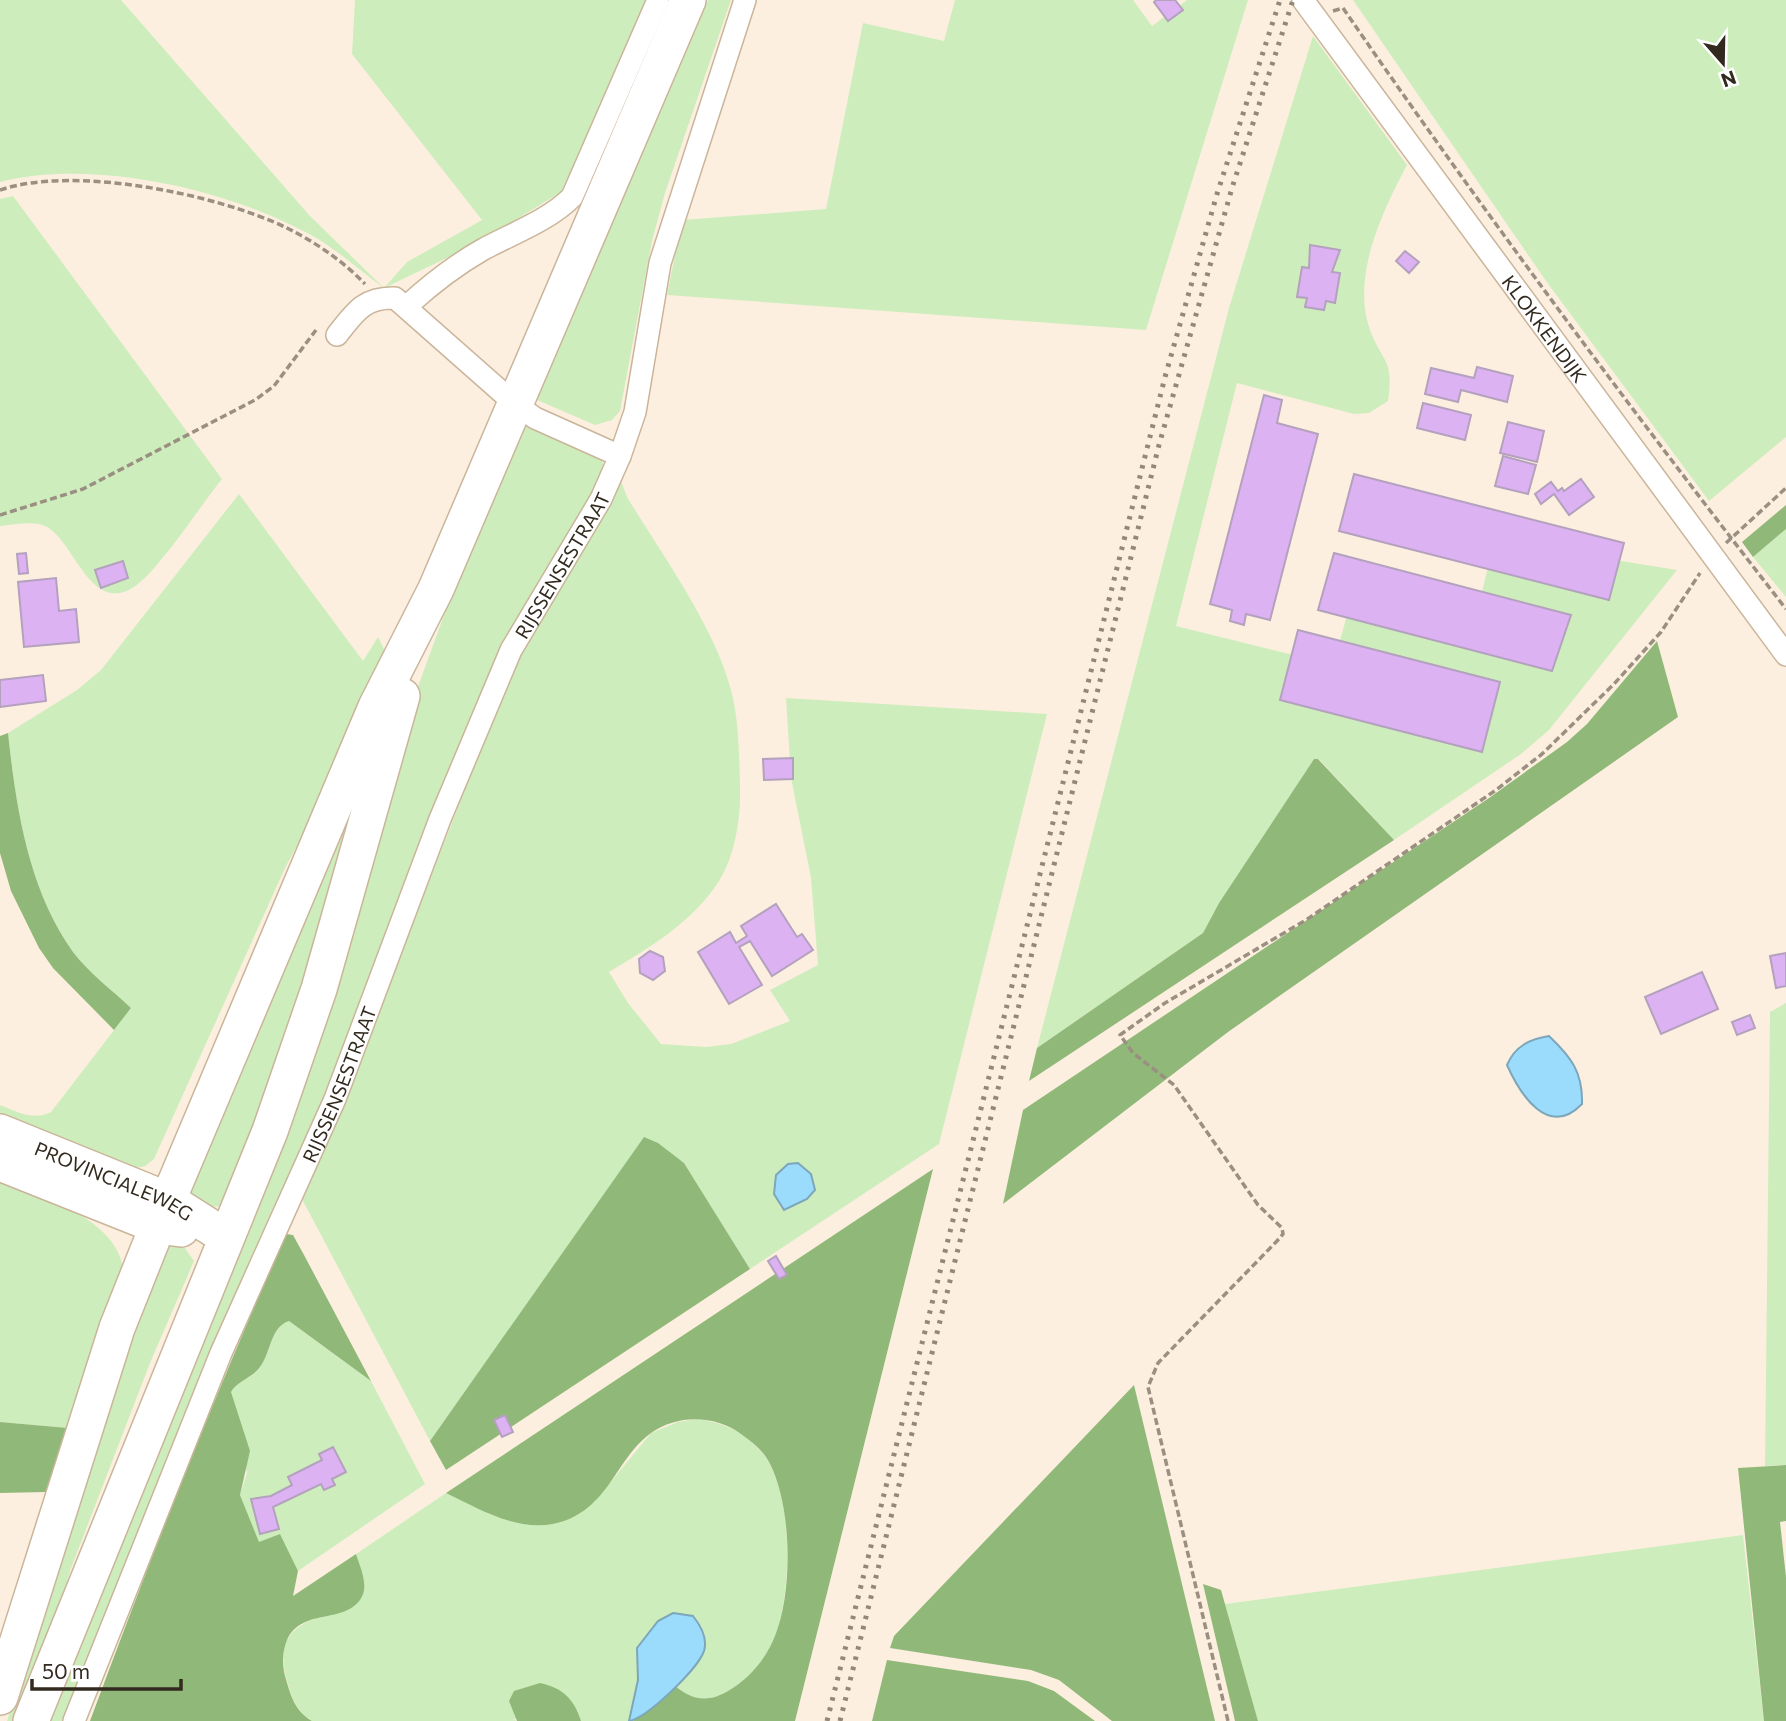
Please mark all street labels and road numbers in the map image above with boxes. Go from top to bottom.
street label: KLOKKENDIJK [1498,270,1592,387]
street label: RIJSSENSESTRAAT [509,488,614,642]
street label: RIJSSENSESTRAAT [297,1003,380,1166]
street label: PROVINCIALEWEG [32,1136,198,1225]

